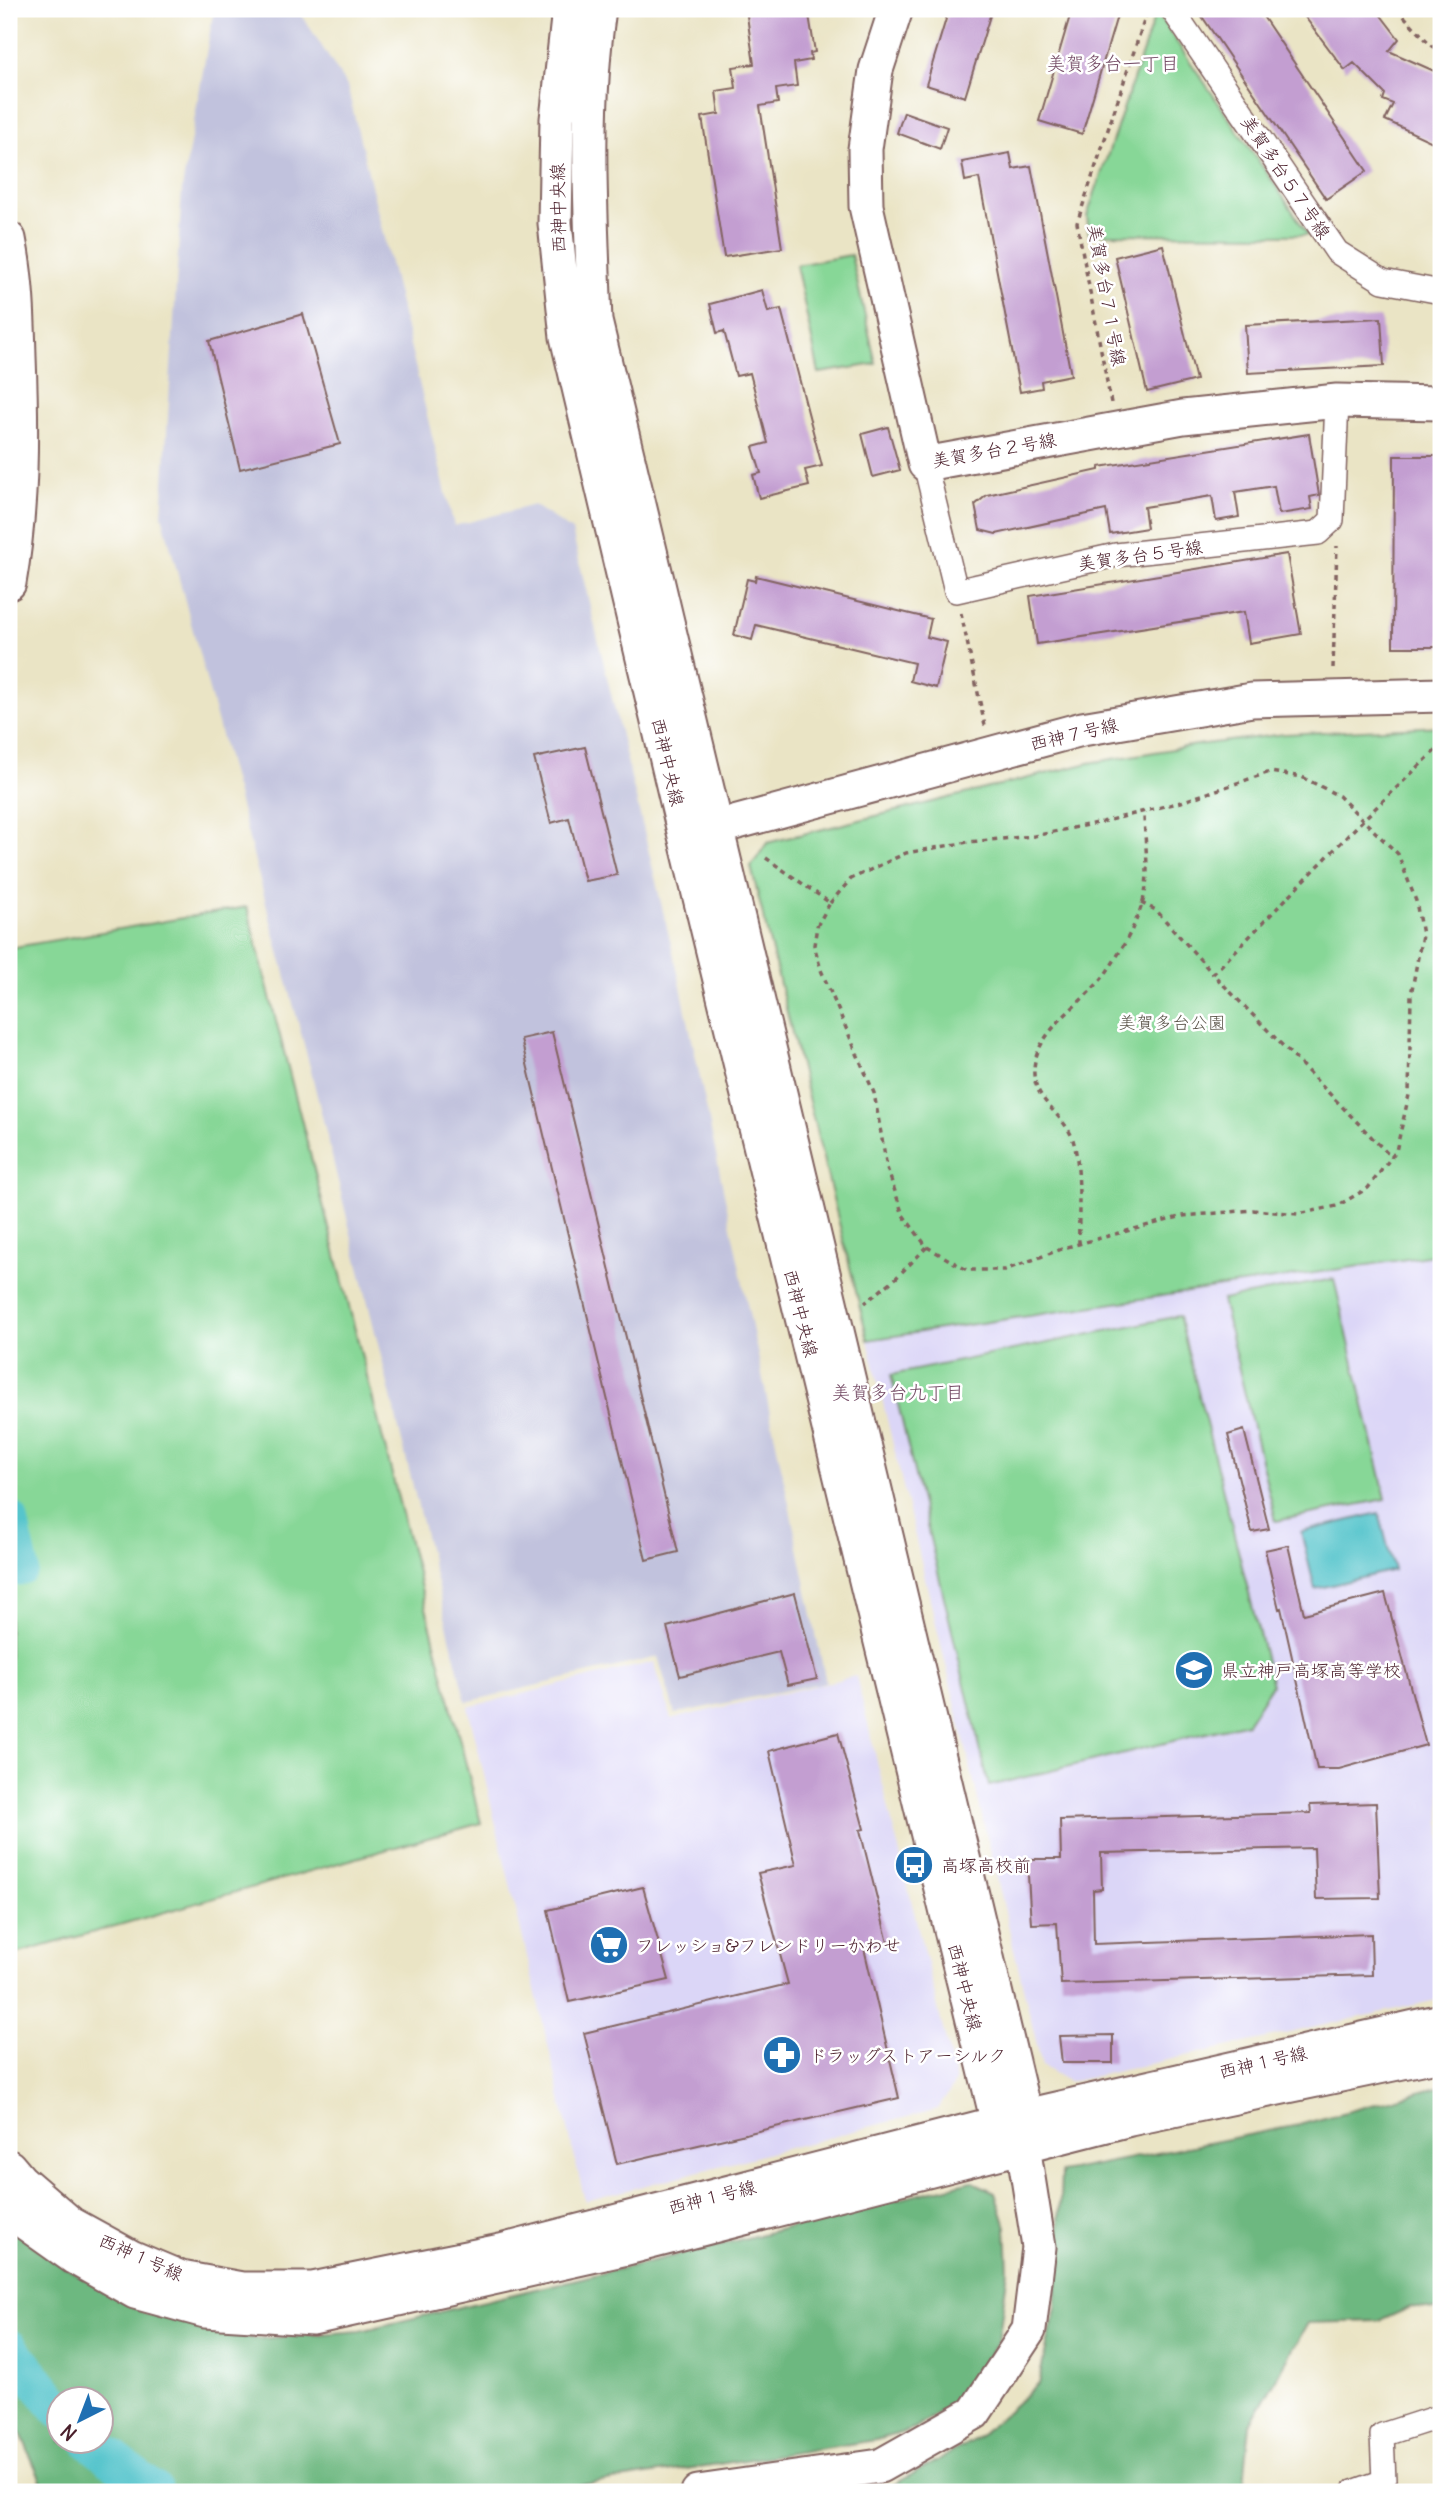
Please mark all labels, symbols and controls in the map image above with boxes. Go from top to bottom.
district label: 美賀多台一丁目 [1046,51,1180,75]
street label: 美賀多台５７号線 [1236,111,1336,243]
street label: 西神中央線 [546,163,570,253]
street label: 美賀多台７１号線 [1083,222,1131,368]
street label: 美賀多台２号線 [930,428,1058,472]
street label: 美賀多台５号線 [1076,535,1204,575]
street label: 西神７号線 [1028,713,1120,755]
street label: 西神中央線 [647,716,689,808]
park label: 美賀多台公園 [1118,1011,1226,1034]
street label: 西神中央線 [779,1267,823,1359]
district label: 美賀多台九丁目 [831,1380,965,1404]
school or university icon: 県立神戸高塚高等学校 [1173,1649,1215,1691]
place label: 県立神戸高塚高等学校 [1221,1659,1401,1682]
bus stop icon: 高塚高校前 [893,1844,935,1886]
place label: 高塚高校前 [941,1854,1031,1877]
supermarket icon: フレッショ&フレンドリーかわせ [588,1924,630,1966]
place label: フレッショ&フレンドリーかわせ [636,1934,901,1957]
street label: 西神中央線 [943,1941,987,2033]
pharmacy icon: ドラッグストアーシルク [761,2034,803,2076]
street label: 西神１号線 [1217,2041,1309,2083]
place label: ドラッグストアーシルク [809,2044,1006,2067]
street label: 西神１号線 [666,2175,758,2219]
street label: 西神１号線 [95,2228,187,2286]
north arrow [46,2386,116,2456]
text: N [56,2419,82,2446]

